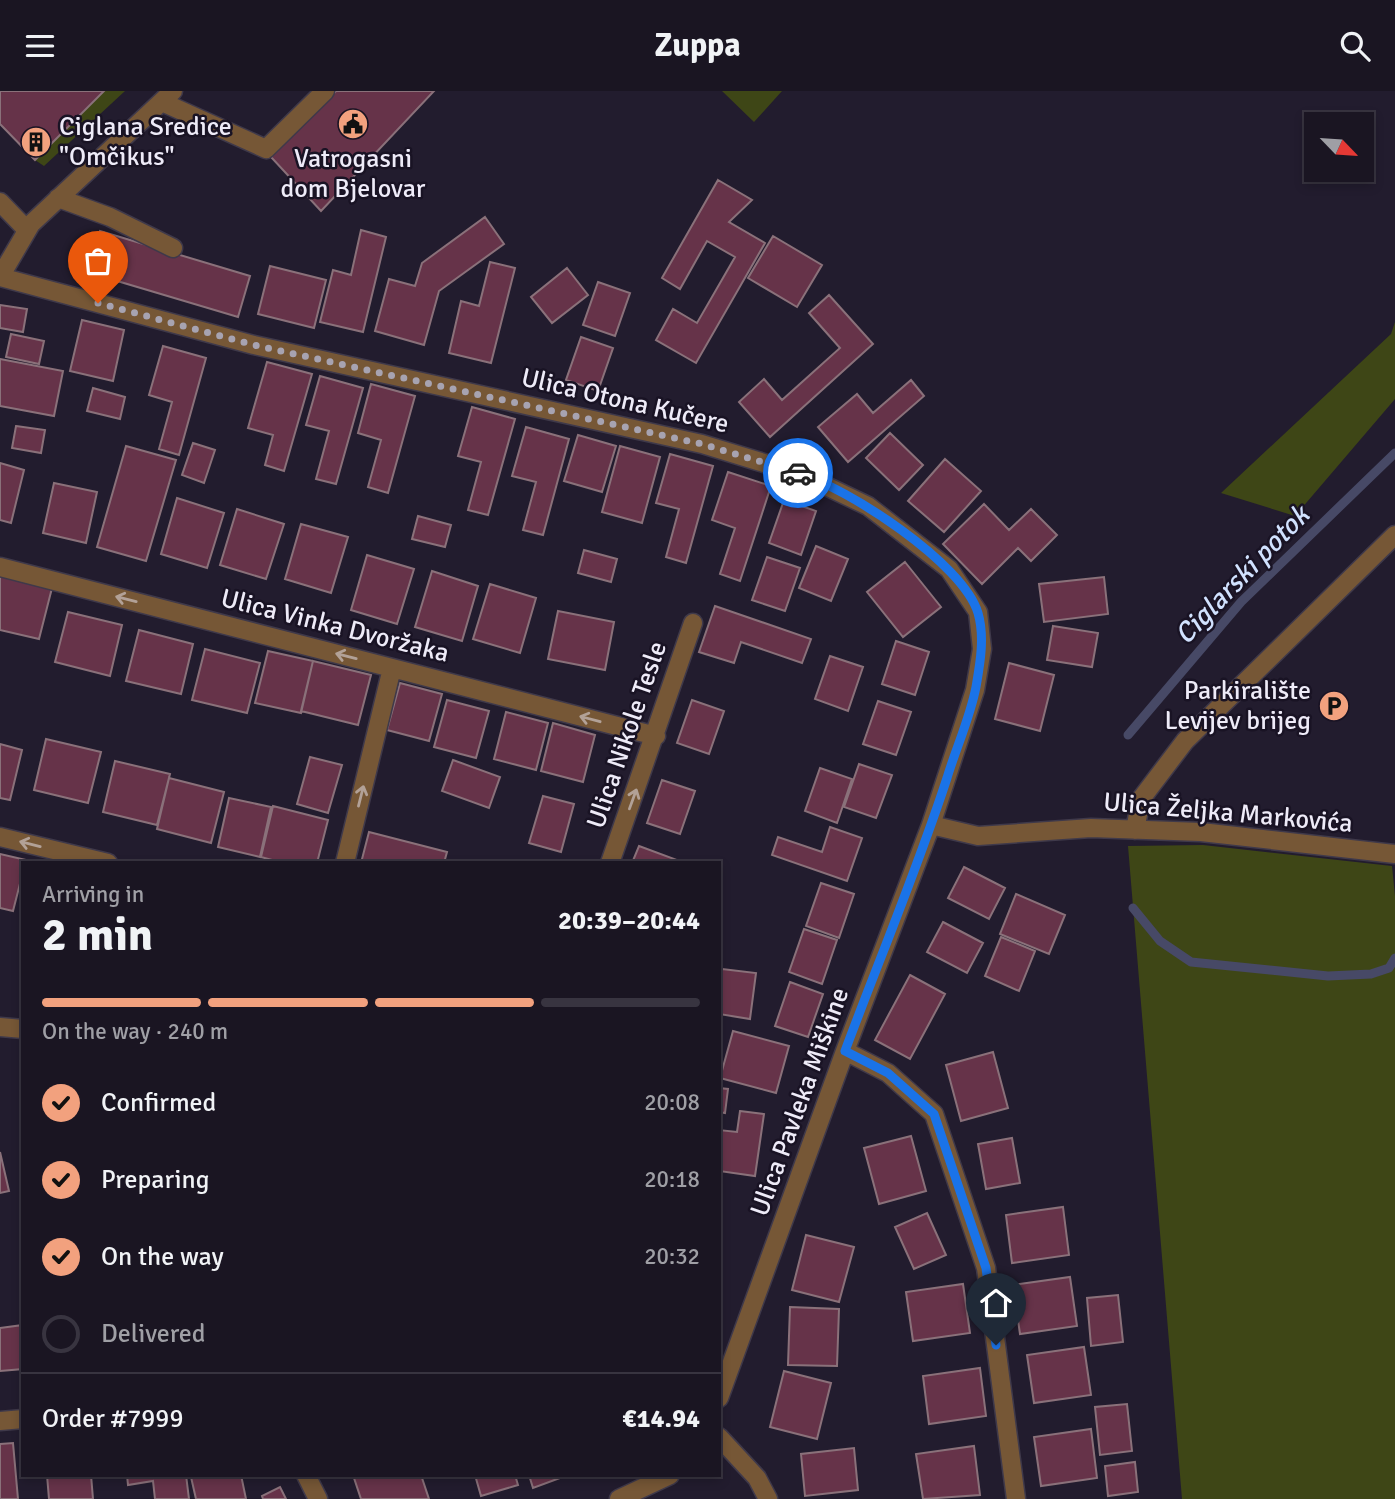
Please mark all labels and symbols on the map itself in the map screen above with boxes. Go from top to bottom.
public building icon: Vatrogasni dom Bjelovar [336,107,370,141]
place label: Ciglana Sredice "Omčikus" [59,111,232,173]
north arrow [1304,112,1374,182]
building icon: Ciglana Sredice "Omčikus" [19,125,53,159]
place label: Vatrogasni dom Bjelovar [281,143,426,205]
pin [68,231,128,303]
street label: Ulica Otona Kučere [518,362,732,440]
courier [763,438,833,508]
water label: Ciglarski potok [1168,497,1319,651]
street label: Ulica Vinka Dvoržaka [218,582,452,670]
one-way arrow [115,592,138,605]
street label: Ulica Nikole Tesle [580,637,674,833]
one-way arrow [335,649,358,662]
place label: Parkiralište Levijev brijeg [1165,675,1311,737]
parking icon: Parkiralište Levijev brijeg [1317,689,1351,723]
one-way arrow [579,712,602,725]
one-way arrow [355,786,368,808]
street label: Ulica Željka Markovića [1102,786,1354,840]
one-way arrow [628,789,640,811]
one-way arrow [19,837,42,850]
street label: Ulica Pavleka Miškine [744,983,856,1221]
pin [966,1273,1026,1345]

